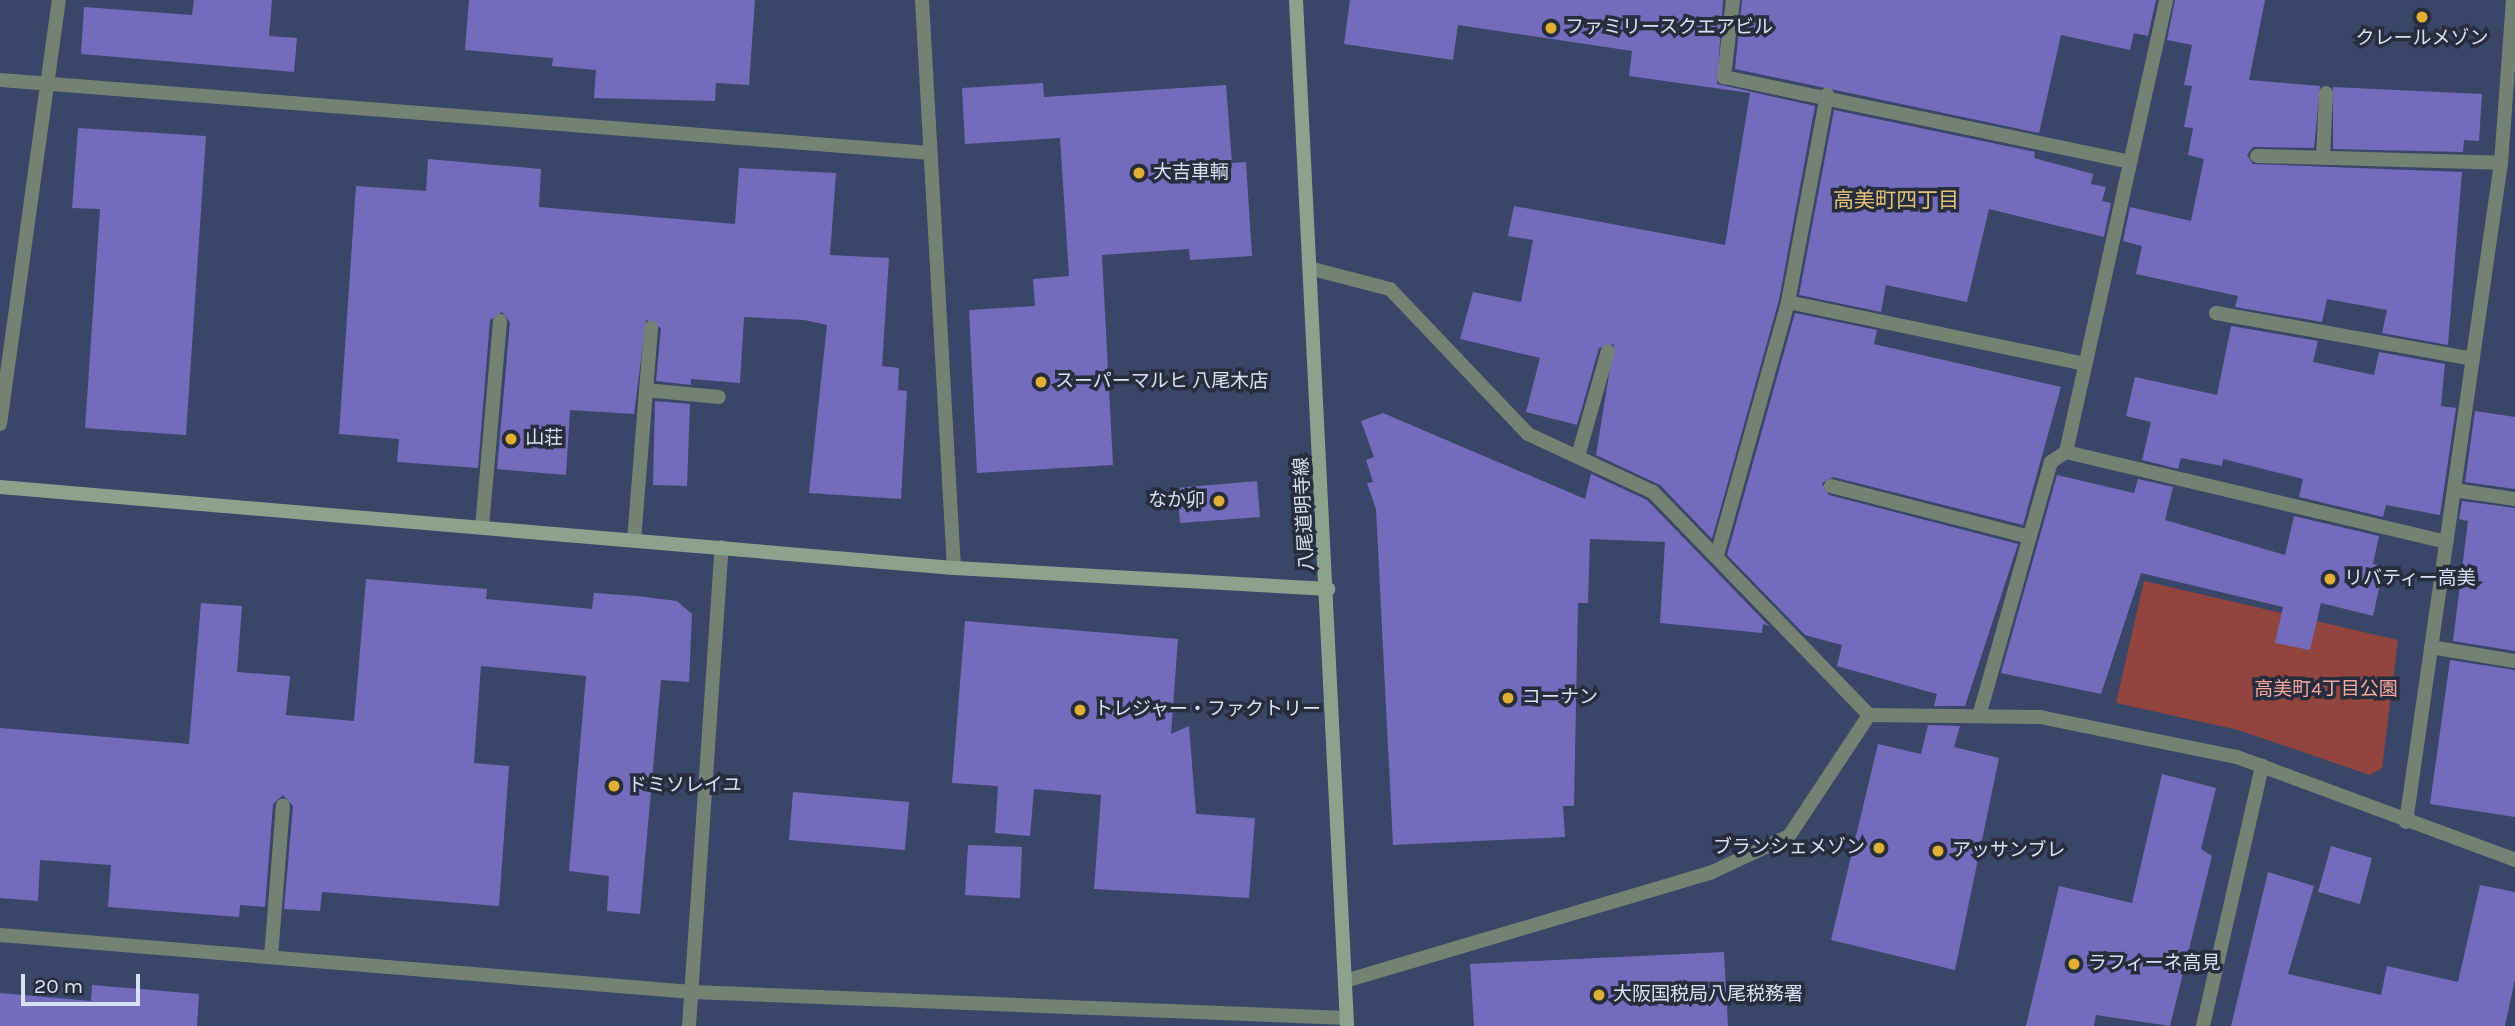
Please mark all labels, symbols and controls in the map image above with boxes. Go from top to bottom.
marker: クレールメゾン [2414,9,2430,25]
place label: ファミリースクエアビル [1565,17,1774,39]
marker: ファミリースクエアビル [1543,20,1559,36]
place label: クレールメゾン [2356,28,2488,50]
place label: 大吉車輌 [1153,162,1229,184]
marker: 大吉車輌 [1131,165,1147,181]
district label: 高美町四丁目 [1833,187,1959,213]
place label: スーパーマルヒ 八尾木店 [1055,371,1269,393]
marker: スーパーマルヒ 八尾木店 [1033,374,1049,390]
place label: 山荘 [525,428,563,450]
marker: 山荘 [503,431,519,447]
street label: 八尾道明寺線 [1291,456,1319,572]
place label: なか卯 [1148,490,1205,512]
marker: なか卯 [1211,493,1227,509]
place label: リバティー高美 [2344,568,2477,590]
marker: リバティー高美 [2322,571,2338,587]
park label: 高美町4丁目公園 [2254,679,2398,701]
place label: コーナン [1522,687,1598,709]
marker: コーナン [1500,690,1516,706]
place label: トレジャー・ファクトリー [1094,699,1322,721]
marker: トレジャー・ファクトリー [1072,702,1088,718]
place label: ドミソレイユ [628,775,742,797]
marker: ドミソレイユ [606,778,622,794]
place label: ブランシェメゾン [1713,837,1865,859]
marker: ブランシェメゾン [1871,840,1887,856]
place label: アッサンブレ [1952,840,2066,862]
marker: アッサンブレ [1930,843,1946,859]
place label: ラフィーネ高見 [2088,953,2221,975]
marker: ラフィーネ高見 [2066,956,2082,972]
scale bar [24,960,144,1004]
text: 20 m [34,974,83,998]
place label: 大阪国税局八尾税務署 [1613,984,1803,1006]
marker: 大阪国税局八尾税務署 [1591,987,1607,1003]

